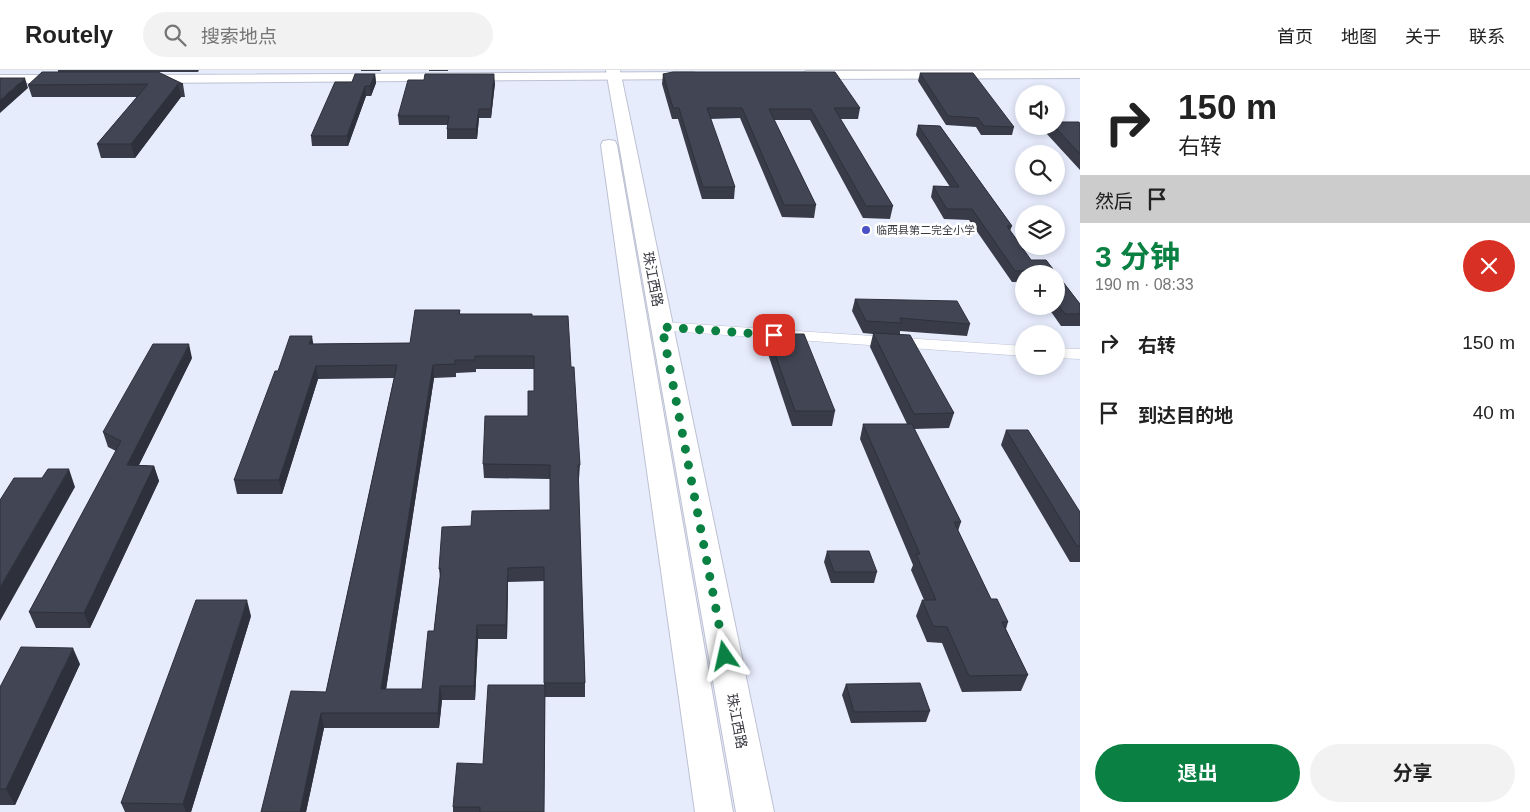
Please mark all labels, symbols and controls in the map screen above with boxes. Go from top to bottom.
search box [143,12,493,57]
text: Routely [25,21,113,48]
icon: search [161,21,189,49]
text: 搜索地点 [201,26,277,47]
text: 首页 [1277,27,1313,47]
text: 地图 [1341,27,1377,47]
text: 关于 [1405,27,1441,47]
text: 联系 [1469,27,1505,47]
map controls [1015,85,1065,375]
button: sound [1015,85,1065,135]
text: 150 m [1178,87,1277,126]
icon: right [1095,90,1160,155]
text: 右转 [1178,134,1222,159]
button: search [1015,145,1065,195]
icon: arrive [1143,185,1171,213]
text: 然后 [1095,191,1133,212]
button: layers [1015,205,1065,255]
marker: 临西县第二完全小学 [860,224,872,236]
place label: 临西县第二完全小学 [876,224,975,236]
text: 3 分钟 [1095,240,1180,273]
button: close [1463,240,1515,292]
street label: 珠江西路 [640,250,666,308]
button: + [1015,265,1065,315]
text: 190 m · 08:33 [1095,276,1194,293]
pin [753,314,795,356]
icon: arrive [760,321,788,349]
button: − [1015,325,1065,375]
icon: right [1095,329,1123,357]
text: 150 m [1462,332,1515,353]
text: 右转 [1138,335,1176,356]
icon: arrive [1095,399,1123,427]
text: 40 m [1473,402,1515,423]
text: 到达目的地 [1138,405,1233,426]
position arrow [698,629,750,681]
street label: 珠江西路 [724,692,750,750]
button: 退出 [1095,744,1300,802]
button: 分享 [1310,744,1515,802]

